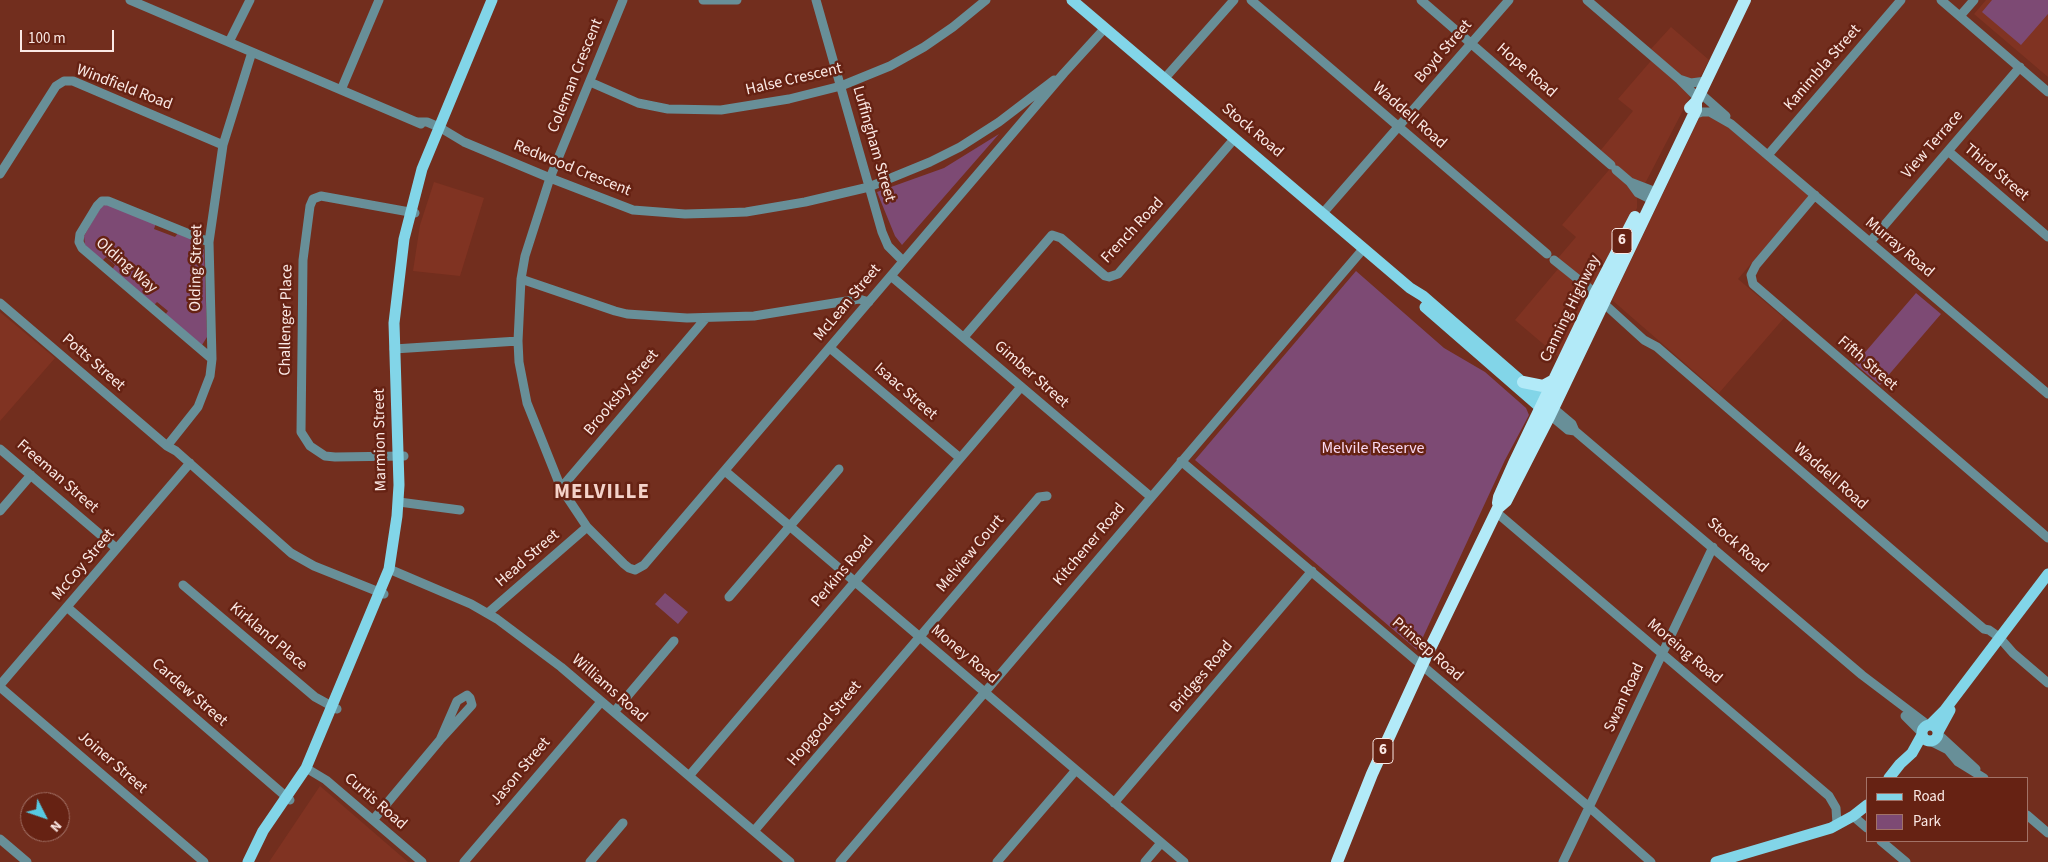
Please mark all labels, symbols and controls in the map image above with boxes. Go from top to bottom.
street label: Coleman Crescent [544,16,608,136]
street label: Boyd Street [1411,16,1477,88]
scale bar [22,20,116,52]
street label: Kanimbla Street [1780,21,1866,115]
text: 100 m [28,28,66,49]
street label: Hope Road [1492,40,1560,102]
street label: Halse Crescent [744,60,844,100]
street label: Windfield Road [73,61,175,115]
street label: Waddell Road [1368,79,1450,153]
street label: Luffingham Street [847,84,899,204]
street label: Stock Road [1217,100,1287,162]
street label: View Terrace [1898,107,1968,183]
street label: Redwood Crescent [511,137,633,201]
street label: Third Street [1960,140,2032,206]
street label: French Road [1098,194,1168,268]
street label: Murray Road [1861,214,1937,282]
street label: Olding Street [187,224,207,312]
road number: 6 [1612,228,1632,254]
street label: Olding Way [91,234,161,298]
street label: Canning Highway [1537,252,1605,366]
street label: McLean Street [810,261,886,345]
street label: Challenger Place [276,264,298,376]
street label: Potts Street [57,330,129,396]
street label: Fifth Street [1833,333,1901,395]
street label: Gimber Street [990,337,1072,413]
street label: Brooksby Street [580,346,664,440]
street label: Isaac Street [869,359,941,425]
street label: Marmion Street [371,388,391,492]
street label: Freeman Street [12,436,102,518]
park label: Melvile Reserve [1321,439,1425,459]
street label: Waddell Road [1789,440,1871,514]
district label: MELVILLE [553,480,651,506]
street label: Kitchener Road [1050,500,1130,590]
street label: Melview Court [933,511,1009,597]
street label: Stock Road [1702,514,1772,578]
street label: McCoy Street [49,525,119,605]
street label: Head Street [492,526,564,592]
street label: Perkins Road [808,533,878,611]
street label: Kirkland Place [225,599,311,675]
street label: Prinsep Road [1387,614,1467,686]
street label: Moreing Road [1643,615,1725,689]
street label: Money Road [926,621,1002,689]
street label: Bridges Road [1166,637,1238,717]
street label: Williams Road [567,651,651,727]
street label: Cardew Street [147,655,231,731]
street label: Swan Road [1601,660,1649,736]
street label: Hopgood Street [784,677,866,771]
street label: Joiner Street [73,728,151,798]
street label: Jason Street [487,734,555,810]
road number: 6 [1373,738,1393,764]
street label: Curtis Road [340,770,410,834]
legend [1866,777,2028,842]
text: Road [1913,786,1945,807]
north arrow [20,792,70,842]
text: Park [1913,811,1941,832]
text: N [45,816,66,836]

